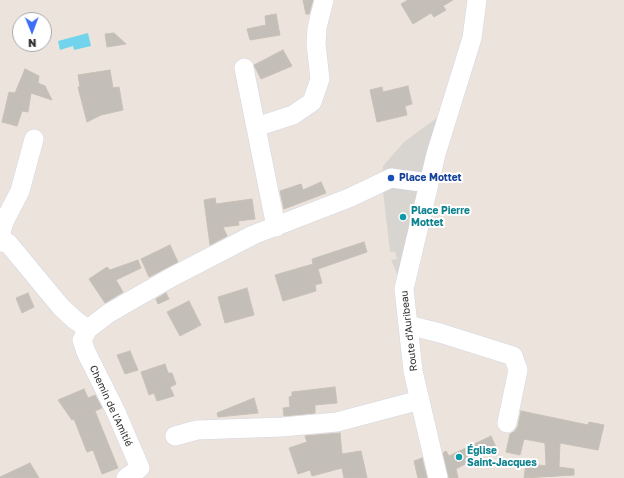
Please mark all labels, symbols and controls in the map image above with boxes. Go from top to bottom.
north arrow [12,12,52,52]
text: N [28,37,37,50]
place label: Place Mottet [399,172,462,184]
marker: Place Mottet [386,173,396,183]
place label: Place Pierre Mottet [411,205,470,228]
marker: Place Pierre Mottet [398,212,408,222]
street label: Route d'Auribeau [398,290,420,372]
street label: Chemin de l'Amitié [87,363,135,449]
place label: Église Saint-Jacques [467,445,537,468]
marker: Église Saint-Jacques [454,452,464,462]

